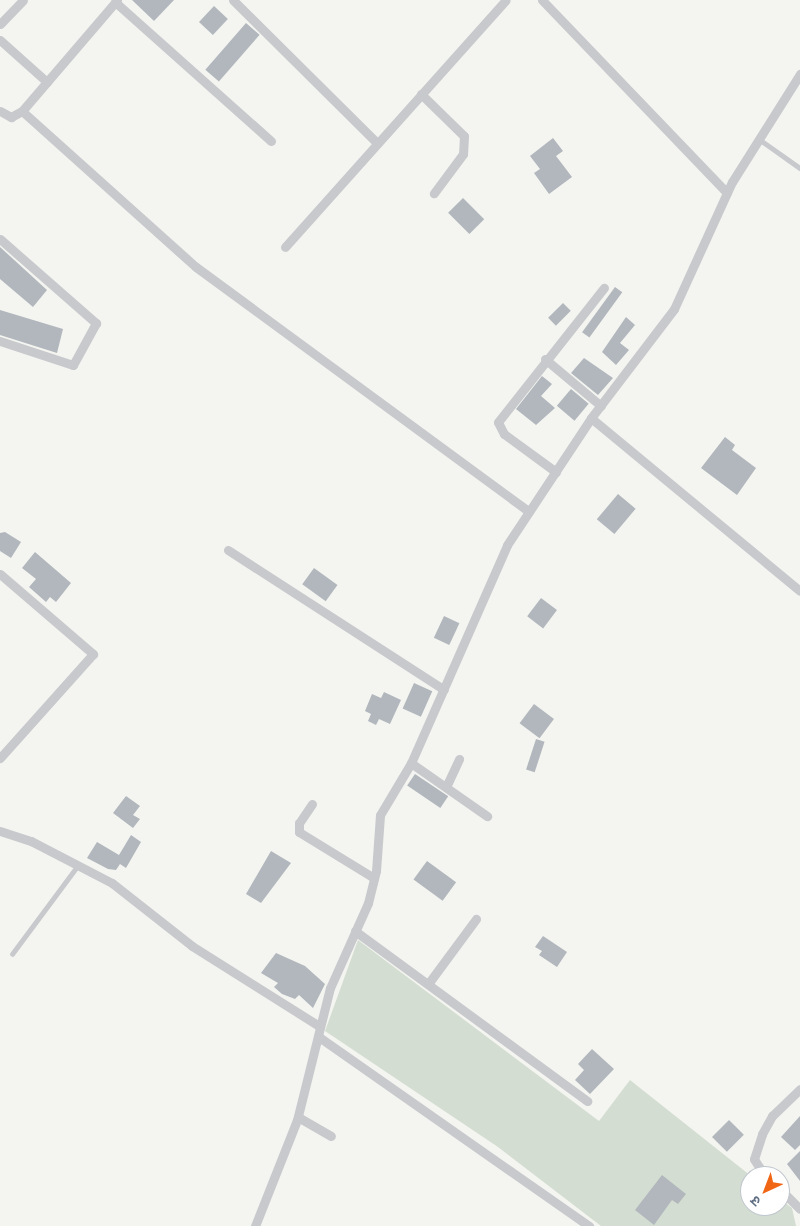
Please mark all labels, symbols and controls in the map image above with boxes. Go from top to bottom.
north arrow [740,1166,790,1216]
text: उ [746,1193,764,1211]

